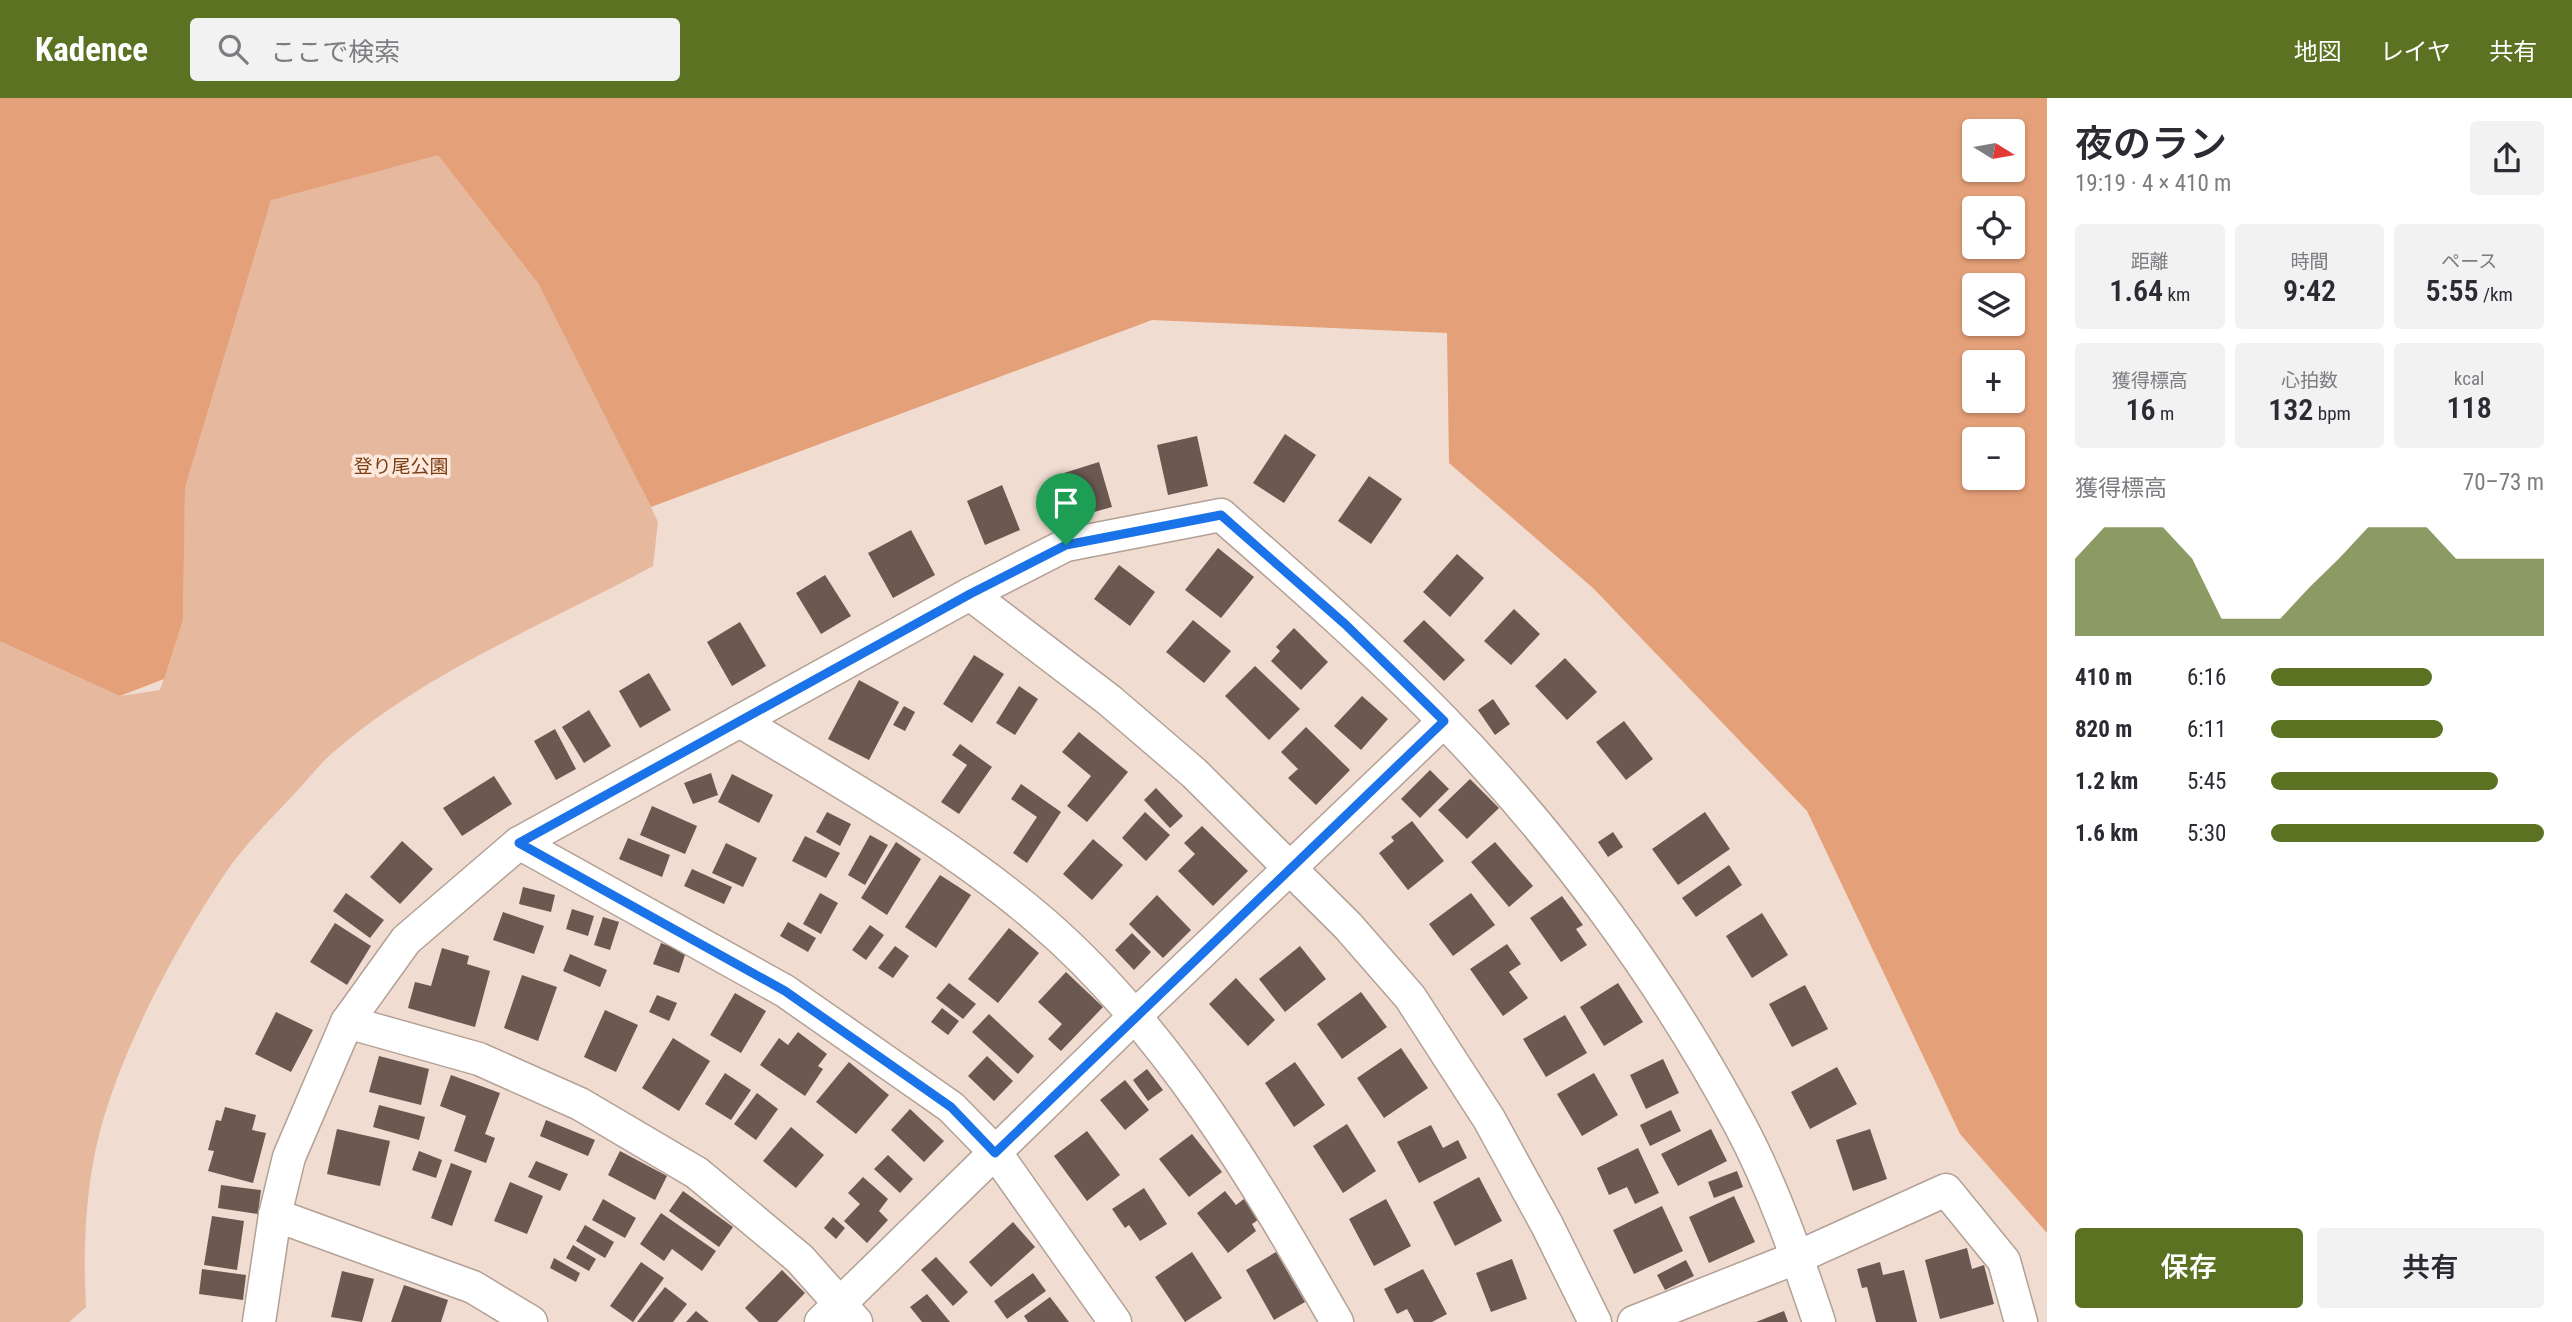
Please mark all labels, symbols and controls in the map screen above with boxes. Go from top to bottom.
search box [190,18,680,81]
text: Kadence [35,30,148,69]
icon: search [214,30,252,68]
text: ここで検索 [270,37,400,67]
text: 地図 [2294,38,2342,66]
text: レイヤ [2380,38,2451,66]
text: 共有 [2489,38,2537,66]
north arrow [1962,119,2025,182]
map controls [1962,119,2025,490]
button: share [2470,121,2544,195]
text: 夜のラン [2075,122,2227,166]
text: 19:19 · 4 × 410 m [2075,170,2231,197]
button: locate [1962,196,2025,259]
text: 距離 [2131,250,2169,273]
text: 時間 [2290,250,2329,273]
text: ペース [2441,250,2497,273]
button: layers [1962,273,2025,336]
text: 1.64 [2109,273,2163,308]
text: 9:42 [2283,273,2336,308]
text: 5:55 [2425,273,2479,308]
text: km [2163,283,2190,306]
text: /km [2479,283,2513,306]
button: + [1962,350,2025,413]
text: kcal [2454,367,2484,390]
text: 獲得標高 [2112,369,2188,392]
text: 心拍数 [2281,369,2338,392]
text: 118 [2447,390,2492,425]
text: 16 [2125,392,2156,427]
text: 132 [2268,392,2313,427]
text: m [2156,402,2174,425]
text: bpm [2313,402,2351,425]
button: − [1962,427,2025,490]
park label: 登り尾公園 [353,455,449,478]
text: 70–73 m [2463,469,2544,496]
pin [1036,473,1096,545]
text: 獲得標高 [2075,475,2167,502]
icon: arrive [1047,484,1085,522]
text: 410 m [2075,664,2132,691]
text: 6:16 [2187,664,2226,691]
text: 820 m [2075,716,2132,743]
text: 6:11 [2187,716,2226,743]
text: 1.2 km [2075,768,2138,795]
text: 5:45 [2187,768,2226,795]
text: 1.6 km [2075,820,2138,847]
text: 5:30 [2187,820,2226,847]
button: 保存 [2075,1228,2303,1308]
button: 共有 [2317,1228,2544,1308]

